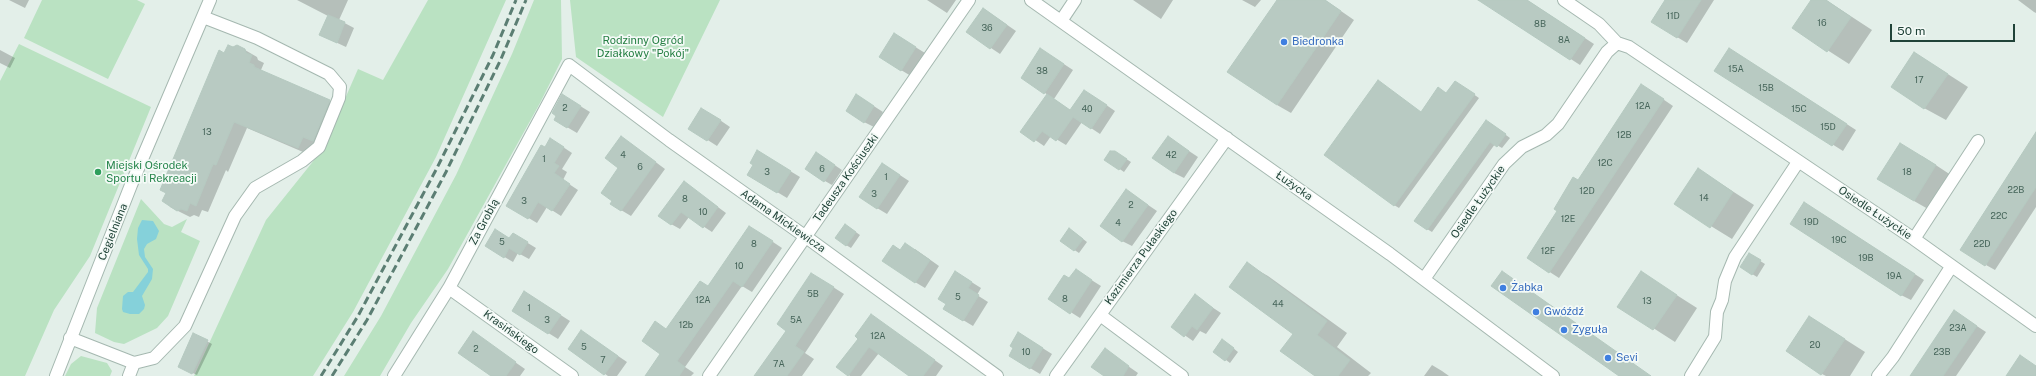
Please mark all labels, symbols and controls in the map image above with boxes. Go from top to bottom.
house number: 11D [1666,11,1680,21]
scale bar [1892,16,2017,42]
house number: 16 [1817,18,1827,28]
house number: 8B [1534,19,1546,29]
house number: 36 [981,23,993,33]
text: 50 m [1897,24,1925,38]
park label: Rodzinny Ogród Działkowy "Pokój" [597,34,689,60]
place label: Biedronka [1292,35,1344,49]
house number: 8A [1558,35,1570,45]
marker: Biedronka [1279,37,1289,47]
house number: 15A [1728,64,1744,74]
house number: 38 [1036,66,1048,76]
house number: 17 [1914,75,1924,85]
house number: 15B [1758,83,1774,93]
house number: 12A [1635,101,1651,111]
house number: 2 [562,103,568,113]
house number: 40 [1081,104,1093,114]
house number: 15C [1791,104,1807,114]
house number: 15D [1820,122,1836,132]
house number: 13 [202,127,212,137]
house number: 12B [1616,130,1632,140]
street label: Tadeusza Kościuszki [811,131,881,225]
house number: 4 [620,150,626,160]
house number: 42 [1165,150,1177,160]
house number: 1 [542,154,546,164]
house number: 12C [1597,158,1613,168]
place label: Miejski Ośrodek Sportu i Rekreacji [106,159,197,185]
house number: 6 [637,162,643,172]
street label: Osiedle Łużyckie [1448,163,1508,241]
house number: 6 [819,164,825,174]
marker: Miejski Ośrodek Sportu i Rekreacji [93,167,103,177]
house number: 3 [764,167,770,177]
house number: 18 [1902,167,1912,177]
street label: Łużycka [1273,169,1315,203]
house number: 1 [884,172,888,182]
street label: Osiedle Łużyckie [1836,184,1914,242]
house number: 22B [2008,185,2024,195]
house number: 12D [1579,186,1595,196]
street label: Adama Mickiewicza [738,187,828,255]
house number: 3 [871,189,877,199]
house number: 14 [1699,193,1709,203]
house number: 8 [682,194,688,204]
house number: 3 [521,196,527,206]
street label: Za Groblą [466,197,502,247]
house number: 2 [1128,200,1134,210]
street label: Cegielniana [96,202,130,262]
house number: 10 [698,207,708,217]
street label: Kazimierza Pułaskiego [1102,207,1180,307]
house number: 22C [1991,211,2007,221]
house number: 12E [1561,214,1575,224]
house number: 19D [1803,217,1819,227]
house number: 4 [1115,218,1121,228]
house number: 19C [1831,235,1847,245]
house number: 5 [499,237,505,247]
house number: 8 [751,239,757,249]
house number: 22D [1974,239,1990,249]
house number: 12F [1541,246,1555,256]
house number: 19B [1858,253,1874,263]
house number: 10 [734,261,744,271]
house number: 19A [1886,271,1902,281]
place label: Żabka [1511,281,1543,295]
marker: Żabka [1498,283,1508,293]
house number: 5B [807,289,819,299]
house number: 5 [955,292,961,302]
house number: 8 [1062,294,1068,304]
house number: 12A [695,295,711,305]
house number: 13 [1642,296,1652,306]
house number: 44 [1272,299,1284,309]
house number: 1 [527,303,531,313]
place label: Gwóźdź [1544,305,1584,319]
street label: Krasińskiego [480,307,542,357]
marker: Gwóźdź [1531,307,1541,317]
house number: 3 [544,315,550,325]
house number: 5A [790,315,802,325]
house number: 12b [679,320,693,330]
place label: Zyguła [1572,323,1607,337]
house number: 23A [1949,323,1967,333]
marker: Zyguła [1559,325,1569,335]
house number: 12A [870,331,886,341]
house number: 20 [1810,340,1820,350]
house number: 5 [581,342,587,352]
house number: 2 [473,344,479,354]
house number: 10 [1021,347,1031,357]
house number: 23B [1933,347,1951,357]
place label: Sevi [1616,351,1638,365]
marker: Sevi [1603,353,1613,363]
house number: 7 [600,355,606,365]
house number: 7A [773,359,785,369]

